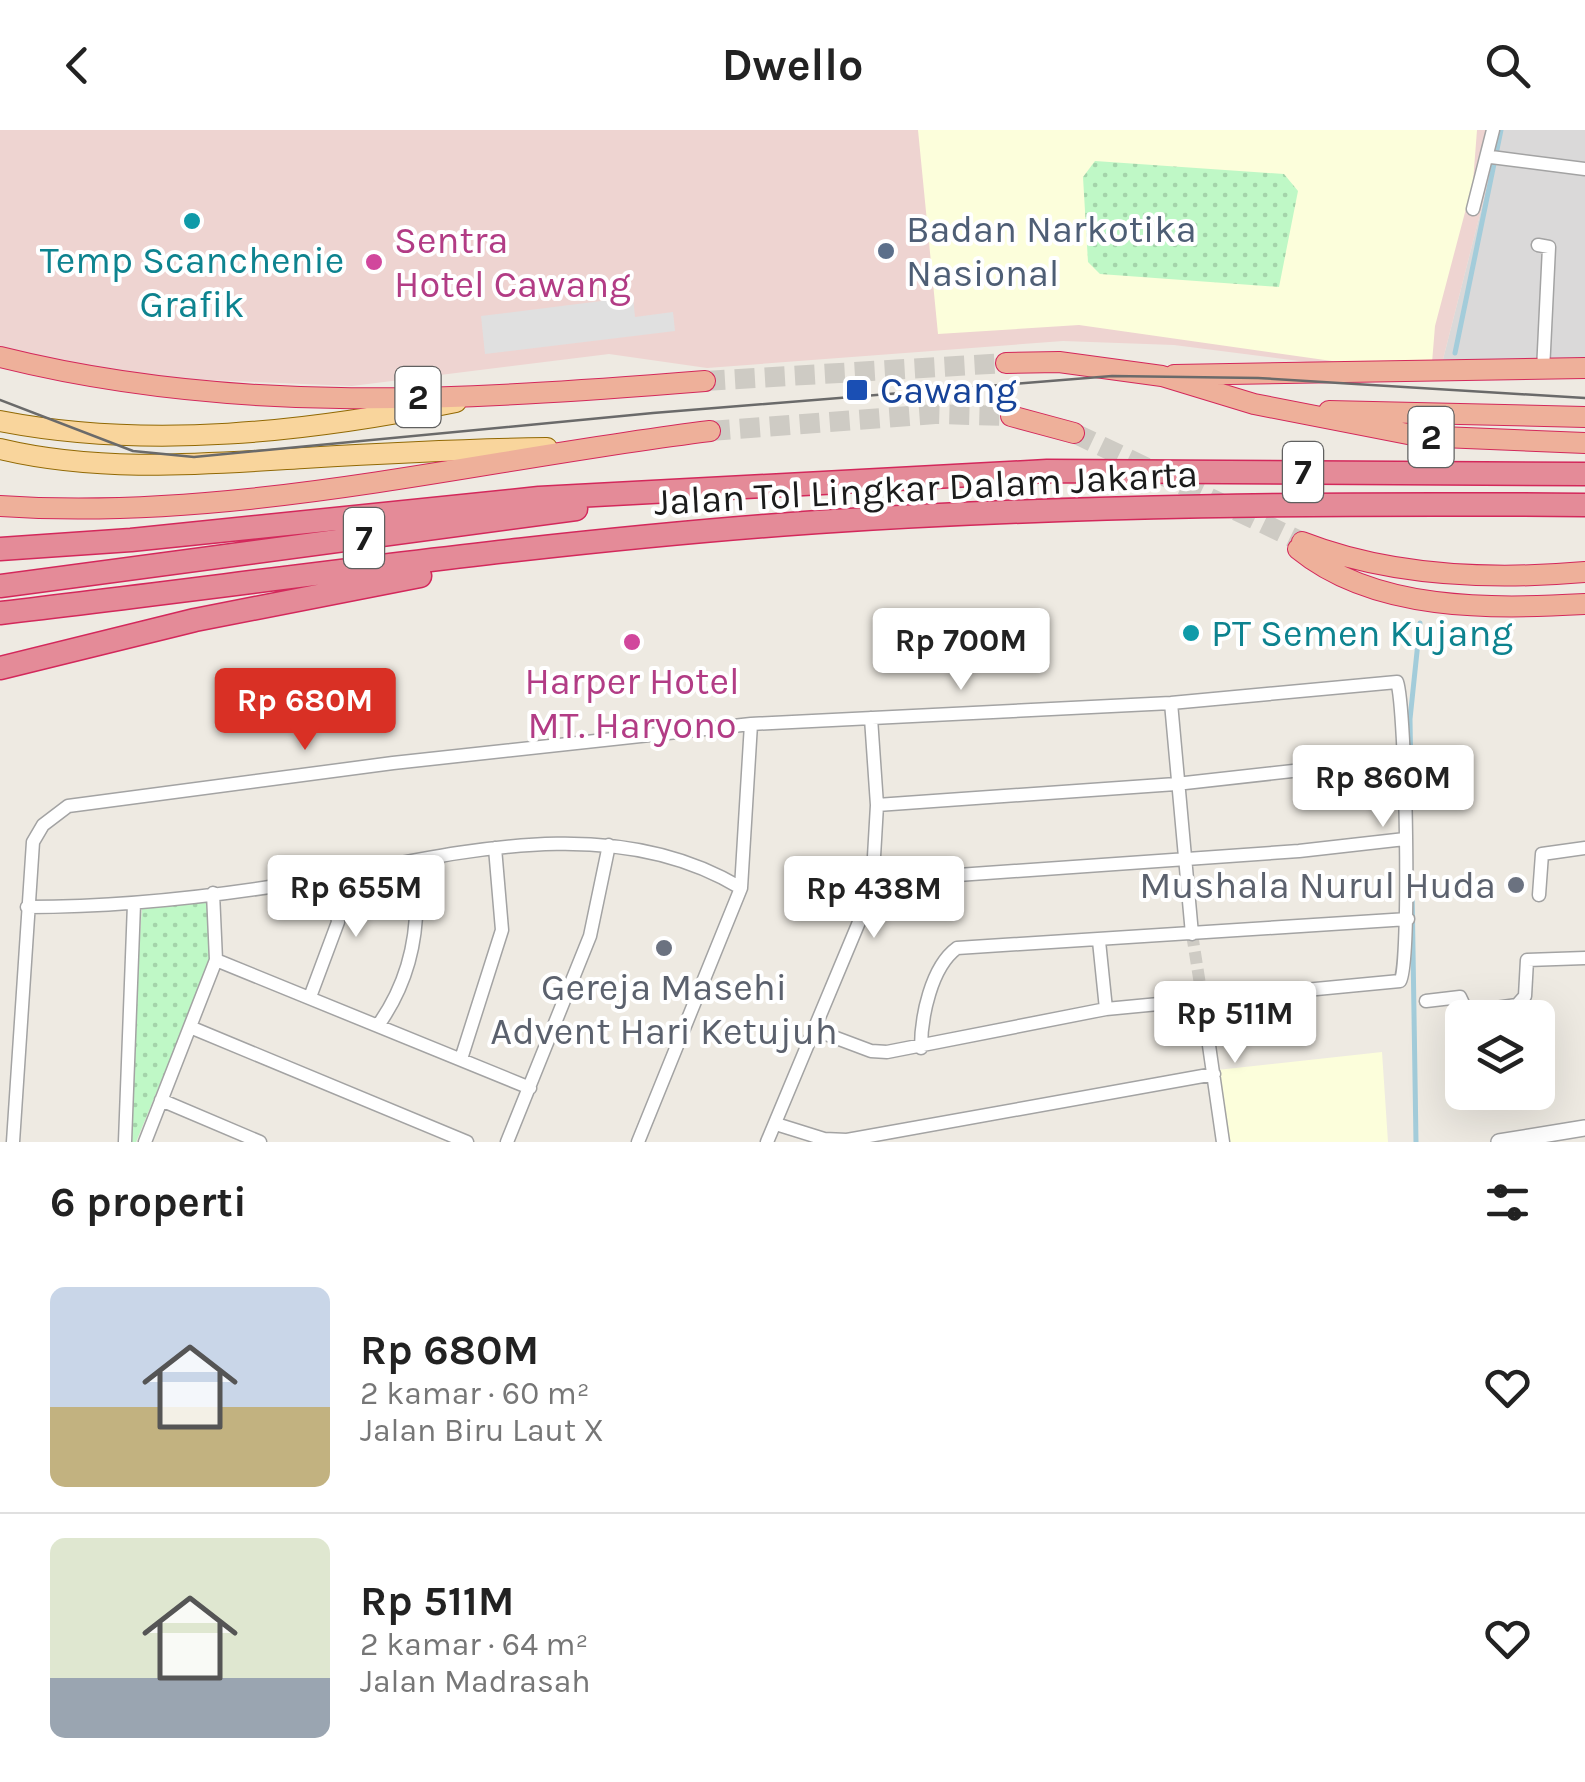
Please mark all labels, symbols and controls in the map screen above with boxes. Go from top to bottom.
icon: back [50,38,105,93]
icon: search [1480,38,1535,93]
text: Dwello [722,39,863,91]
place label: Badan Narkotika Nasional [906,207,1197,296]
marker: Temp Scanchenie Grafik [181,210,203,232]
place label: Sentra Hotel Cawang [394,218,631,307]
place label: Temp Scanchenie Grafik [40,238,344,327]
marker: Badan Narkotika Nasional [875,240,897,262]
marker: Sentra Hotel Cawang [363,251,385,273]
road number: 2 [396,367,440,427]
place label: Cawang [880,368,1017,413]
marker: Cawang [844,377,870,403]
road number: 2 [1408,407,1454,467]
road number: 7 [1283,442,1323,502]
street label: Jalan Tol Lingkar Dalam Jakarta [653,451,1199,525]
road number: 7 [344,508,384,568]
pin: Rp 700M [869,608,1053,693]
place label: PT Semen Kujang [1211,611,1513,656]
text: Rp 700M [895,622,1027,659]
marker: PT Semen Kujang [1180,622,1202,644]
marker: Harper Hotel MT. Haryono [621,631,643,653]
place label: Harper Hotel MT. Haryono [524,659,740,748]
pin: Rp 680M [213,668,397,753]
text: Rp 680M [237,682,373,719]
pin: Rp 860M [1291,745,1475,830]
text: Rp 860M [1315,759,1451,796]
pin: Rp 655M [264,855,448,940]
pin: Rp 438M [782,856,966,941]
place label: Mushala Nurul Huda [1139,863,1496,908]
text: Rp 655M [290,869,422,906]
text: Rp 438M [806,870,942,907]
marker: Mushala Nurul Huda [1505,874,1527,896]
marker: Gereja Masehi Advent Hari Ketujuh [653,937,675,959]
place label: Gereja Masehi Advent Hari Ketujuh [490,965,838,1054]
pin: Rp 511M [1143,981,1327,1066]
text: Rp 511M [1176,995,1294,1032]
map controls [1445,1000,1555,1110]
button: layers [1445,1000,1555,1110]
icon: filters [1480,1175,1535,1230]
text: 6 properti [50,1177,247,1227]
text: Rp 680M [360,1325,539,1375]
icon: home [130,1327,250,1447]
icon: heart [1480,1360,1535,1415]
text: 2 kamar · 60 m² [360,1375,590,1412]
text: Jalan Biru Laut X [360,1412,604,1449]
text: Rp 511M [360,1576,514,1626]
icon: home [130,1578,250,1698]
icon: heart [1480,1611,1535,1666]
text: 2 kamar · 64 m² [360,1626,588,1663]
text: Jalan Madrasah [360,1663,591,1700]

